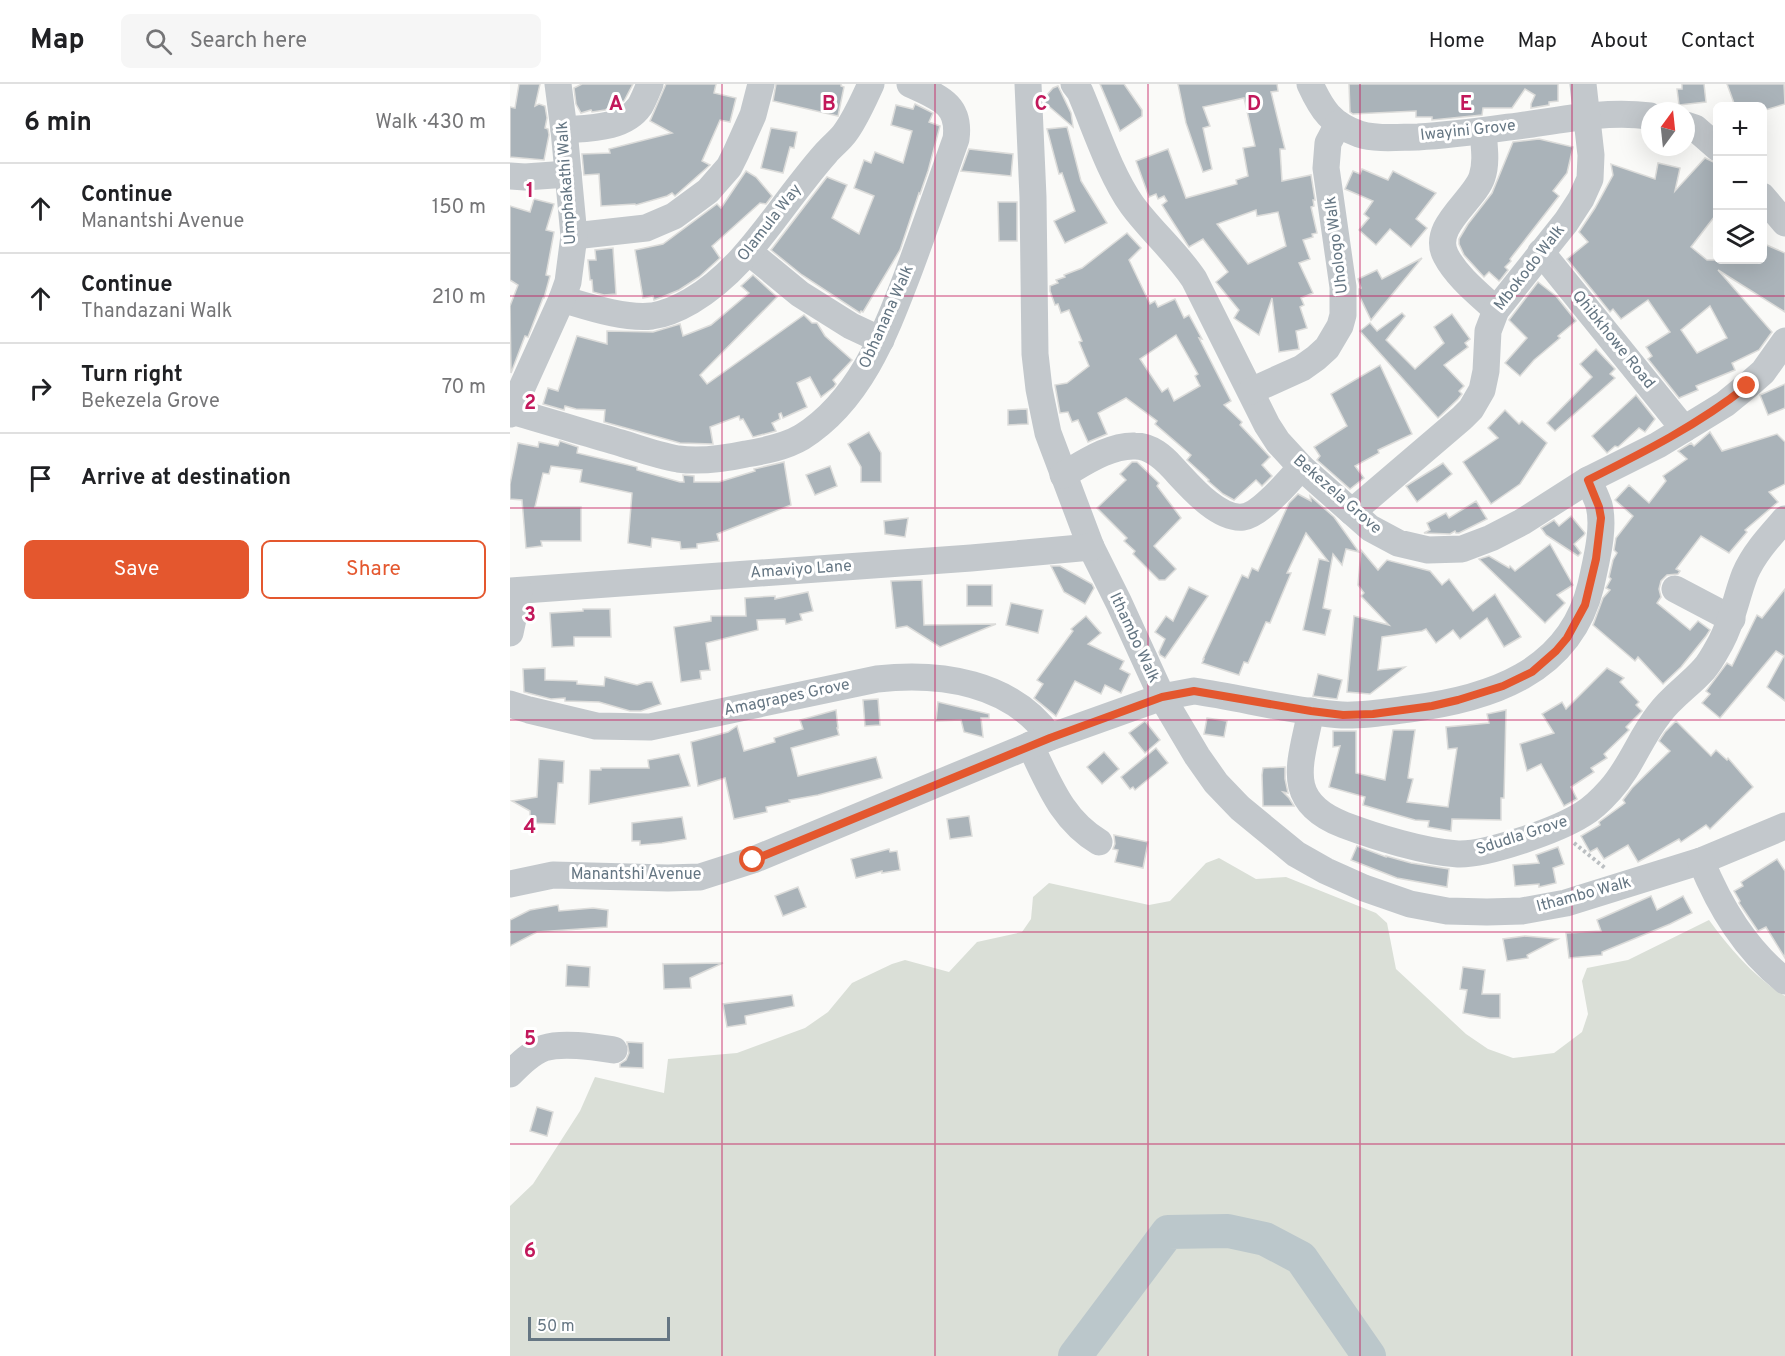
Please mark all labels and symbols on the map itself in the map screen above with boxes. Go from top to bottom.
text: A [609,92,623,118]
text: B [822,92,836,118]
text: C [1035,92,1047,118]
text: D [1247,92,1261,118]
text: E [1460,92,1472,118]
north arrow [1641,102,1695,156]
street label: Iwayini Grove [1419,116,1517,146]
street label: Umphakathi Walk [553,120,581,246]
text: 1 [526,179,534,205]
street label: Olamula Way [733,180,807,266]
street label: Uhologo Walk [1321,195,1353,295]
street label: Mbokodo Walk [1490,221,1570,315]
street label: Obhanana Walk [855,262,919,372]
street label: Qhibkhowe Road [1567,287,1659,393]
route end [1733,372,1759,398]
text: 2 [524,391,536,417]
street label: Bekezela Grove [1289,451,1385,539]
street label: Amaviyo Lane [750,556,852,584]
street label: Ithambo Walk [1104,590,1164,686]
text: 3 [524,603,536,629]
street label: Amagrapes Grove [722,675,852,721]
street label: Sdudla Grove [1474,812,1570,860]
text: 4 [524,815,536,841]
route start [739,846,765,872]
street label: Manantshi Avenue [571,865,701,885]
street label: Ithambo Walk [1534,873,1634,917]
text: 5 [524,1027,536,1053]
text: 6 [524,1239,536,1265]
scale bar [528,1314,670,1342]

